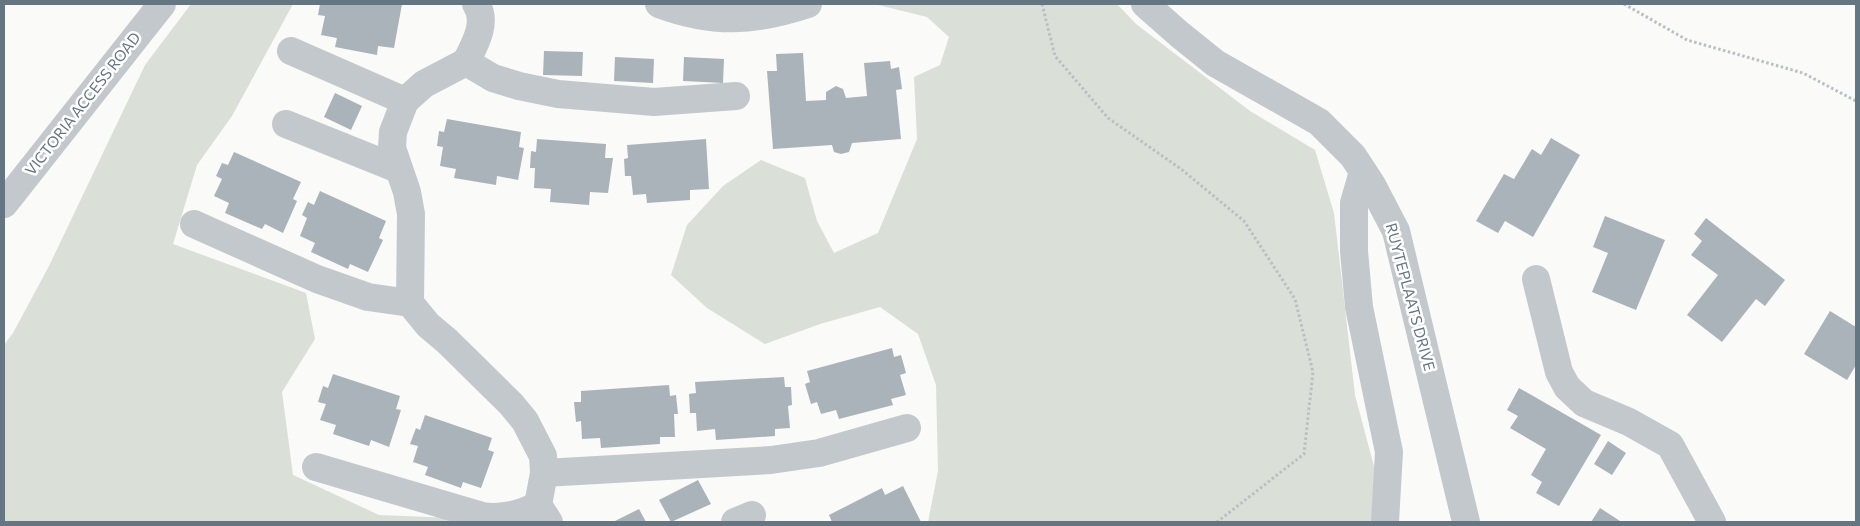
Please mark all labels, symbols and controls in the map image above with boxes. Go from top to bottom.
street label: VICTORIA ACCESS ROAD [21,28,144,178]
street label: RUYTEPLAATS DRIVE [1383,221,1439,373]

